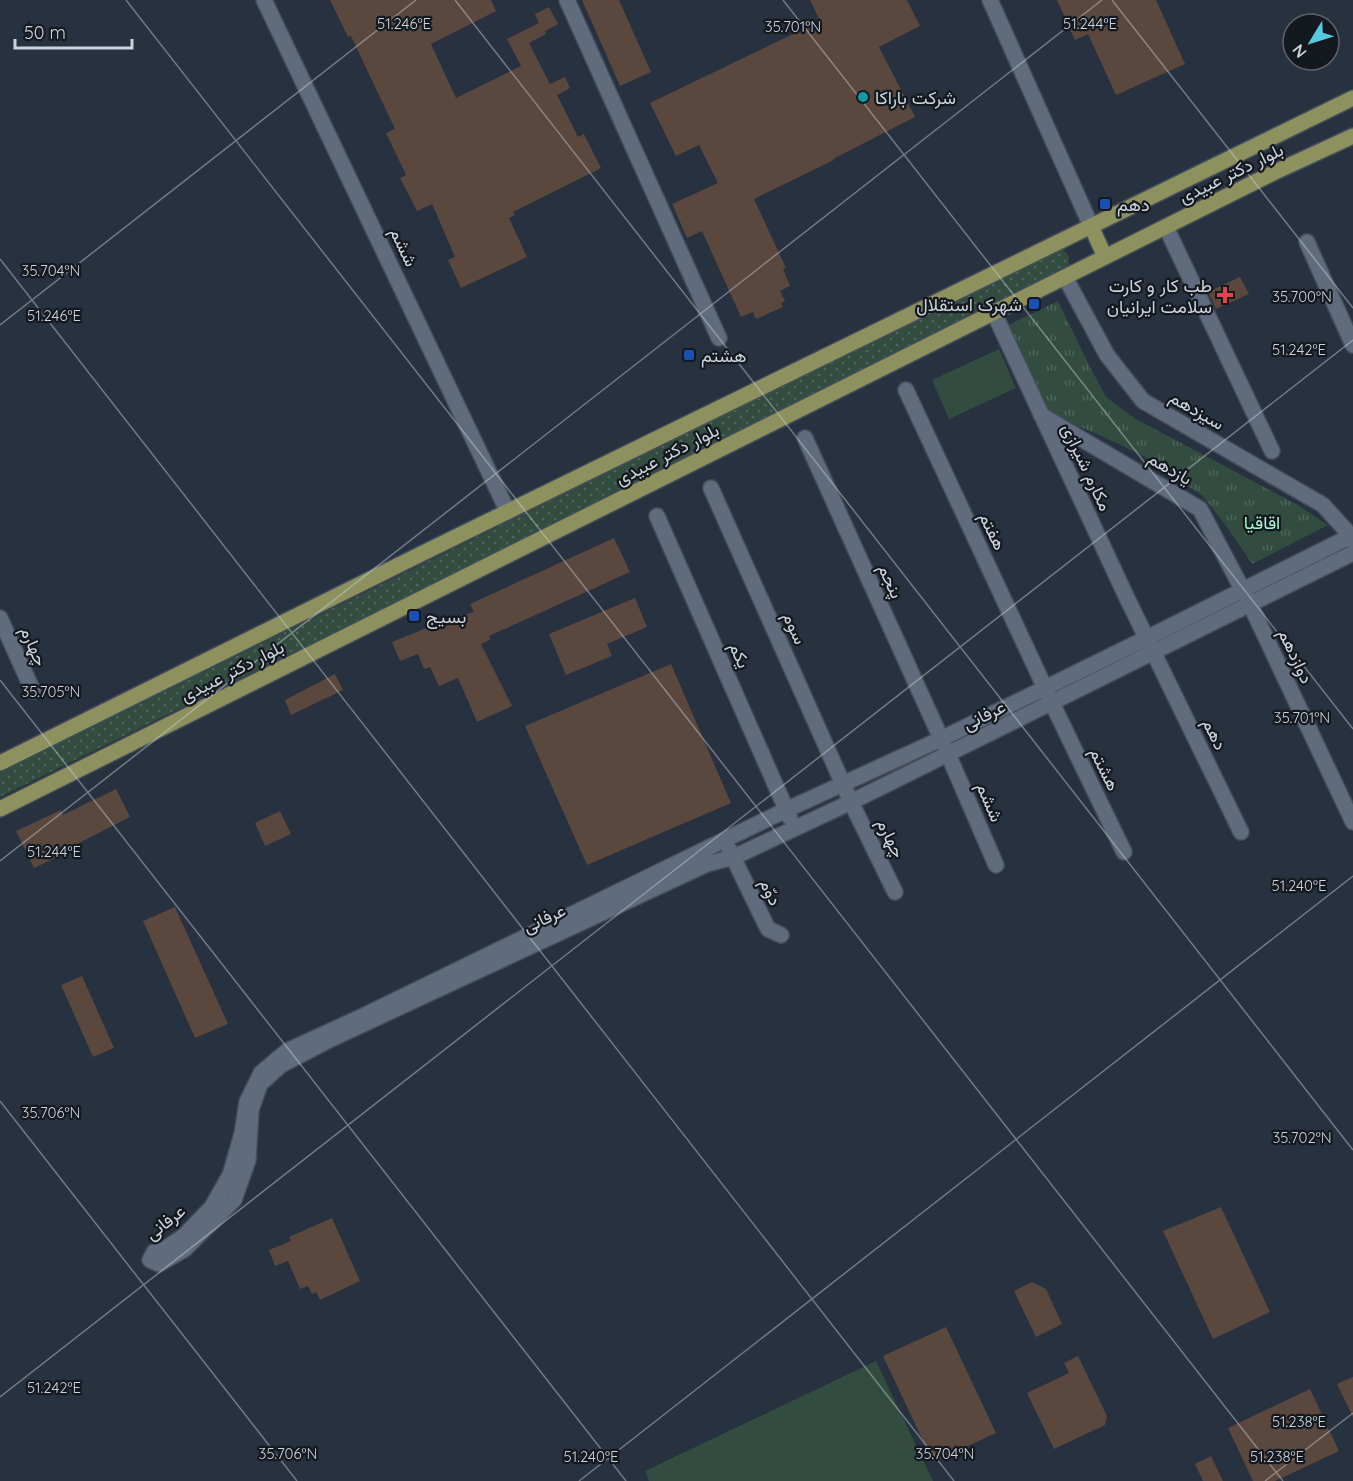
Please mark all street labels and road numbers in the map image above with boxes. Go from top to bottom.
street label: بلوار دکتر عبیدی [1175,138,1287,208]
street label: ششم [384,224,423,271]
street label: سیزدهم [1165,385,1228,436]
street label: بلوار دکتر عبیدی [611,418,723,490]
street label: مکارم شیرازی [1056,420,1117,515]
street label: یازدهم [1143,446,1196,491]
street label: هفتم [973,508,1012,554]
street label: پنجم [872,560,909,602]
street label: سوم [777,608,812,648]
street label: چهارم [14,623,53,670]
street label: دوازدهم [1272,625,1319,688]
street label: بلوار دکتر عبیدی [176,635,288,707]
street label: یکم [723,638,756,672]
street label: عرفانی [959,695,1009,735]
street label: دهم [1197,714,1232,754]
street label: هشتم [1084,743,1125,795]
street label: ششم [971,779,1009,826]
street label: چهارم [871,814,910,862]
street label: دوّم [754,875,787,910]
street label: عرفانی [519,898,569,938]
street label: عرفانی [140,1199,190,1245]

